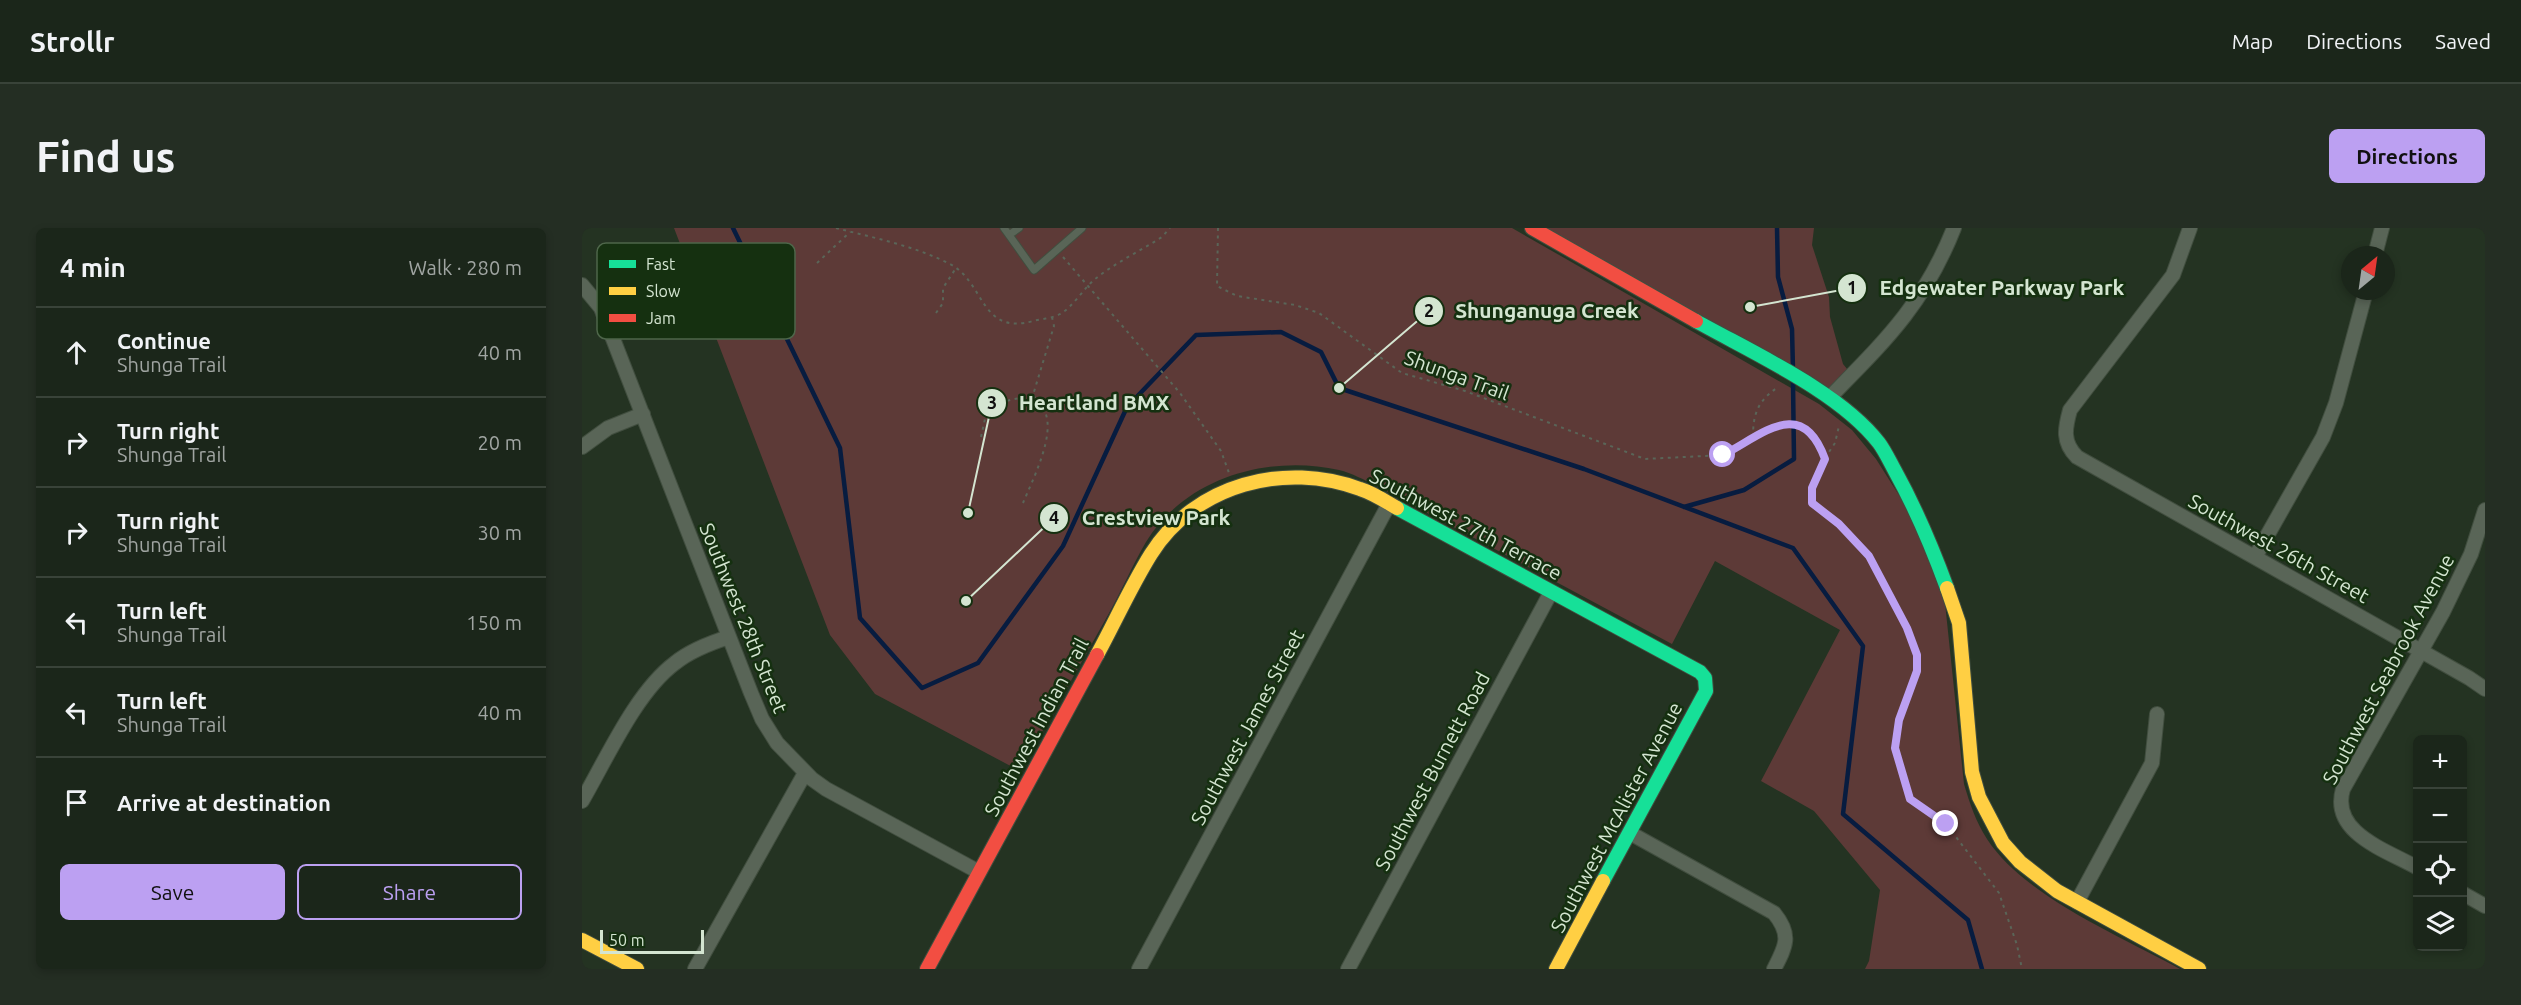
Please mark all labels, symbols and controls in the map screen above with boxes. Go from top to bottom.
text: Strollr [30,26,115,57]
text: Map [2232,29,2273,53]
text: Directions [2306,29,2402,53]
text: Saved [2435,29,2491,53]
button: Directions [2329,129,2485,183]
text: Find us [36,133,175,180]
legend [597,243,795,339]
north arrow [2341,246,2395,300]
text: 4 min [60,253,126,282]
text: Fast [646,255,676,273]
text: Walk · 280 m [409,256,522,279]
callout: Edgewater Parkway Park [1837,268,2136,307]
text: Edgewater Parkway Park [1880,275,2125,299]
text: 1 [1847,277,1857,297]
text: Slow [646,282,681,300]
callout: Shunganuga Creek [1414,291,1651,330]
text: Shunganuga Creek [1455,298,1639,322]
text: 2 [1424,300,1434,320]
text: Jam [646,309,676,327]
text: Continue [117,328,211,353]
icon: ahead [60,336,93,369]
text: 40 m [478,341,522,364]
street label: Shunga Trail [1402,345,1512,405]
text: Shunga Trail [117,353,226,376]
callout: Heartland BMX [977,383,1181,422]
text: Heartland BMX [1019,390,1170,414]
text: 3 [987,392,997,412]
text: Turn right [117,418,219,443]
icon: right [60,426,93,459]
text: 20 m [478,431,522,454]
route start [1709,441,1735,467]
text: Shunga Trail [117,443,226,466]
street label: Southwest 27th Terrace [1366,464,1566,584]
street label: Southwest 26th Street [2185,489,2373,607]
callout: Crestview Park [1039,498,1242,537]
text: Crestview Park [1082,505,1230,529]
text: 4 [1049,507,1059,527]
text: Turn right [117,508,219,533]
icon: right [60,516,93,549]
street label: Southwest 28th Street [695,520,793,716]
text: 30 m [478,521,522,544]
text: Shunga Trail [117,533,226,556]
street label: Southwest Seabrook Avenue [2318,550,2458,788]
text: Turn left [117,598,207,623]
icon: left [60,606,93,639]
text: 150 m [466,611,522,634]
text: Shunga Trail [117,623,226,646]
street label: Southwest James Street [1186,625,1308,829]
street label: Southwest Indian Trail [979,634,1093,820]
street label: Southwest Burnett Road [1370,668,1494,874]
text: Turn left [117,688,207,713]
icon: left [60,696,93,729]
street label: Southwest McAlister Avenue [1545,698,1687,936]
text: 40 m [478,701,522,724]
text: Shunga Trail [117,713,226,736]
map controls [2413,735,2467,951]
button: + [2413,735,2467,789]
icon: arrive [60,786,93,819]
button: − [2413,789,2467,843]
text: Arrive at destination [117,790,331,815]
route end [1932,810,1958,836]
button: locate [2413,843,2467,897]
button: Save [60,864,285,920]
button: Share [297,864,522,920]
button: layers [2413,897,2467,951]
scale bar [600,927,704,954]
text: 50 m [609,931,645,949]

